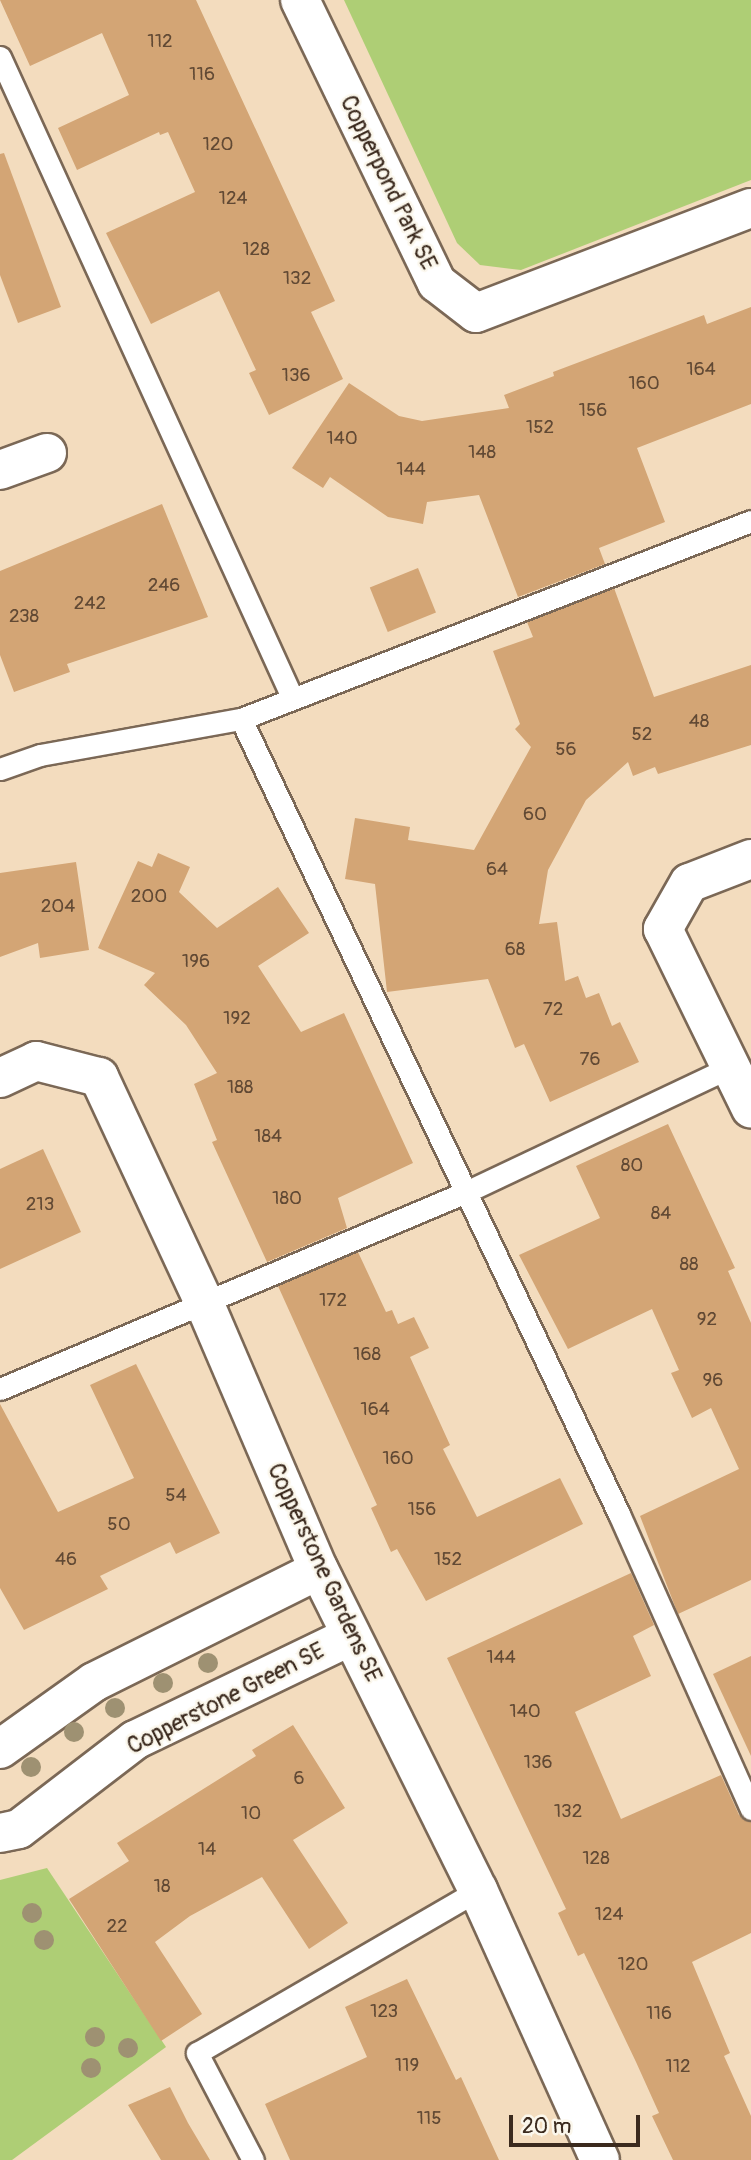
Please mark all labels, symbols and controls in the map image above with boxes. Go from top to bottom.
house number: 112 [147,31,173,53]
house number: 116 [189,64,215,86]
street label: Copperpond Park SE [334,91,442,275]
house number: 120 [202,134,234,156]
house number: 124 [218,188,248,210]
house number: 128 [242,239,270,261]
house number: 132 [283,268,311,290]
house number: 164 [686,359,716,381]
house number: 136 [281,365,311,387]
house number: 160 [628,373,660,395]
house number: 156 [579,400,607,422]
house number: 152 [526,417,554,439]
house number: 140 [326,428,358,450]
house number: 148 [468,442,496,464]
house number: 144 [396,459,426,481]
house number: 246 [148,575,180,597]
house number: 242 [74,593,106,615]
house number: 238 [9,606,39,628]
house number: 48 [689,711,709,733]
house number: 52 [632,724,652,746]
house number: 56 [555,739,577,761]
house number: 60 [523,804,547,826]
house number: 64 [486,859,508,881]
house number: 200 [131,886,167,908]
house number: 204 [41,896,75,918]
house number: 68 [505,939,525,961]
house number: 196 [182,951,210,973]
house number: 72 [543,999,563,1021]
house number: 192 [223,1008,251,1030]
house number: 76 [579,1049,601,1071]
house number: 188 [227,1077,253,1099]
house number: 184 [254,1126,282,1148]
house number: 80 [621,1155,643,1177]
house number: 180 [272,1188,302,1210]
house number: 213 [26,1194,54,1216]
house number: 84 [651,1203,671,1225]
house number: 88 [679,1254,699,1276]
house number: 172 [319,1290,347,1312]
house number: 92 [697,1309,717,1331]
house number: 168 [353,1344,381,1366]
house number: 96 [703,1370,723,1392]
house number: 164 [360,1399,390,1421]
house number: 160 [382,1448,414,1470]
street label: Copperstone Gardens SE [261,1459,387,1687]
house number: 54 [165,1485,187,1507]
house number: 156 [408,1499,436,1521]
house number: 50 [107,1514,131,1536]
house number: 46 [55,1549,77,1571]
house number: 152 [434,1549,462,1571]
street label: Copperstone Green SE [123,1637,329,1761]
house number: 144 [486,1647,516,1669]
house number: 140 [509,1701,541,1723]
house number: 136 [523,1752,553,1774]
house number: 6 [293,1768,305,1790]
house number: 132 [554,1801,582,1823]
house number: 10 [241,1803,261,1825]
house number: 14 [198,1839,216,1861]
house number: 128 [582,1848,610,1870]
house number: 18 [153,1876,171,1898]
house number: 124 [594,1904,624,1926]
house number: 22 [106,1916,128,1938]
house number: 120 [617,1954,649,1976]
house number: 123 [370,2001,398,2023]
house number: 116 [646,2003,672,2025]
house number: 119 [395,2055,419,2077]
house number: 112 [665,2056,691,2078]
scale bar [513,2100,644,2144]
house number: 115 [416,2108,442,2130]
text: 20 m [522,2113,571,2140]

